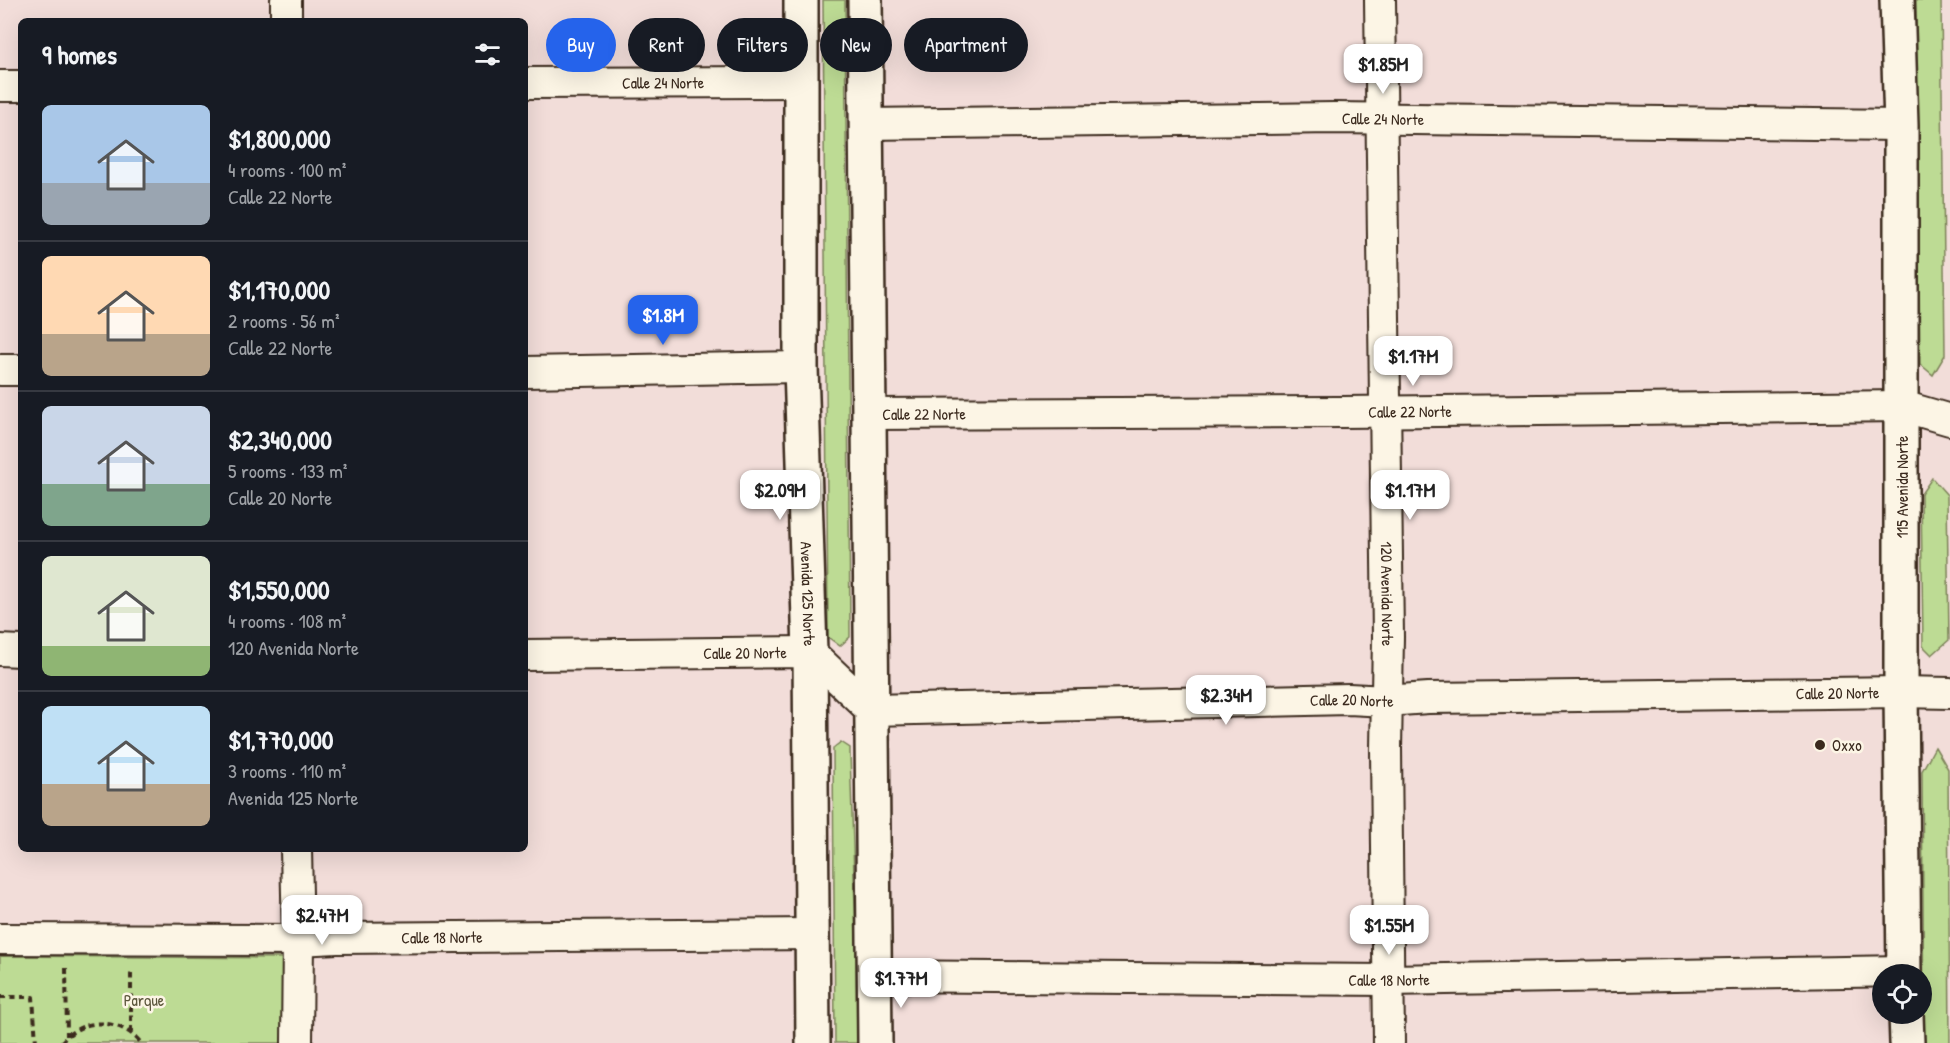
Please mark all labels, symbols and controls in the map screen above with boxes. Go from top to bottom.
chip: Buy [546,18,616,72]
chip: Rent [628,18,705,72]
chip: Filters [717,18,808,72]
chip: New [820,18,892,72]
chip: Apartment [904,18,1028,72]
text: 9 homes [42,37,117,72]
icon: filters [471,38,504,71]
pin: $1.85M [1334,44,1432,95]
text: $1.85M [1358,50,1408,77]
street label: Calle 24 Norte [622,71,705,94]
street label: Calle 24 Norte [1342,107,1425,130]
text: $1,800,000 [228,121,331,156]
icon: home [90,129,162,201]
text: 4 rooms · 100 m² [228,156,346,183]
text: Calle 22 Norte [228,183,333,210]
text: $1,170,000 [228,272,330,307]
icon: home [90,280,162,352]
pin: $1.8M [621,295,705,346]
text: $1.8M [642,301,684,328]
text: 2 rooms · 56 m² [228,307,340,334]
text: Calle 22 Norte [228,334,333,361]
pin: $1.17M [1364,336,1462,387]
text: $1.17M [1388,342,1438,369]
street label: Calle 22 Norte [1368,400,1453,423]
street label: Calle 22 Norte [882,403,967,425]
text: $2,340,000 [228,422,332,457]
icon: home [90,430,162,502]
street label: 115 Avenida Norte [1891,435,1913,538]
text: 5 rooms · 133 m² [228,457,347,484]
pin: $2.09M [731,470,829,521]
pin: $1.17M [1361,470,1459,521]
text: $2.09M [754,476,806,503]
text: $1.17M [1385,476,1435,503]
text: Calle 20 Norte [228,484,332,511]
street label: Avenida 125 Norte [796,541,821,647]
street label: 120 Avenida Norte [1376,541,1399,647]
text: $1,550,000 [228,572,330,607]
icon: home [90,580,162,652]
text: 4 rooms · 108 m² [228,607,346,634]
text: 120 Avenida Norte [228,634,359,661]
street label: Calle 20 Norte [703,641,787,664]
pin: $2.34M [1177,675,1275,726]
text: $2.34M [1200,681,1252,708]
street label: Calle 20 Norte [1796,681,1880,704]
street label: Calle 20 Norte [1310,688,1395,712]
text: $1,770,000 [228,722,333,757]
icon: home [90,730,162,802]
place label: Oxxo [1832,734,1862,756]
marker: Oxxo [1813,738,1827,752]
text: 3 rooms · 110 m² [228,757,346,784]
text: Avenida 125 Norte [228,784,358,811]
pin: $2.47M [273,895,371,946]
text: $2.47M [295,901,349,928]
pin: $1.55M [1340,905,1438,956]
text: $1.55M [1364,911,1414,938]
street label: Calle 18 Norte [401,926,483,948]
pin: $1.77M [852,958,950,1009]
text: $1.77M [874,964,928,991]
map controls [1872,964,1932,1024]
button: locate [1872,964,1932,1024]
street label: Calle 18 Norte [1348,968,1431,991]
park label: Parque [124,989,165,1011]

